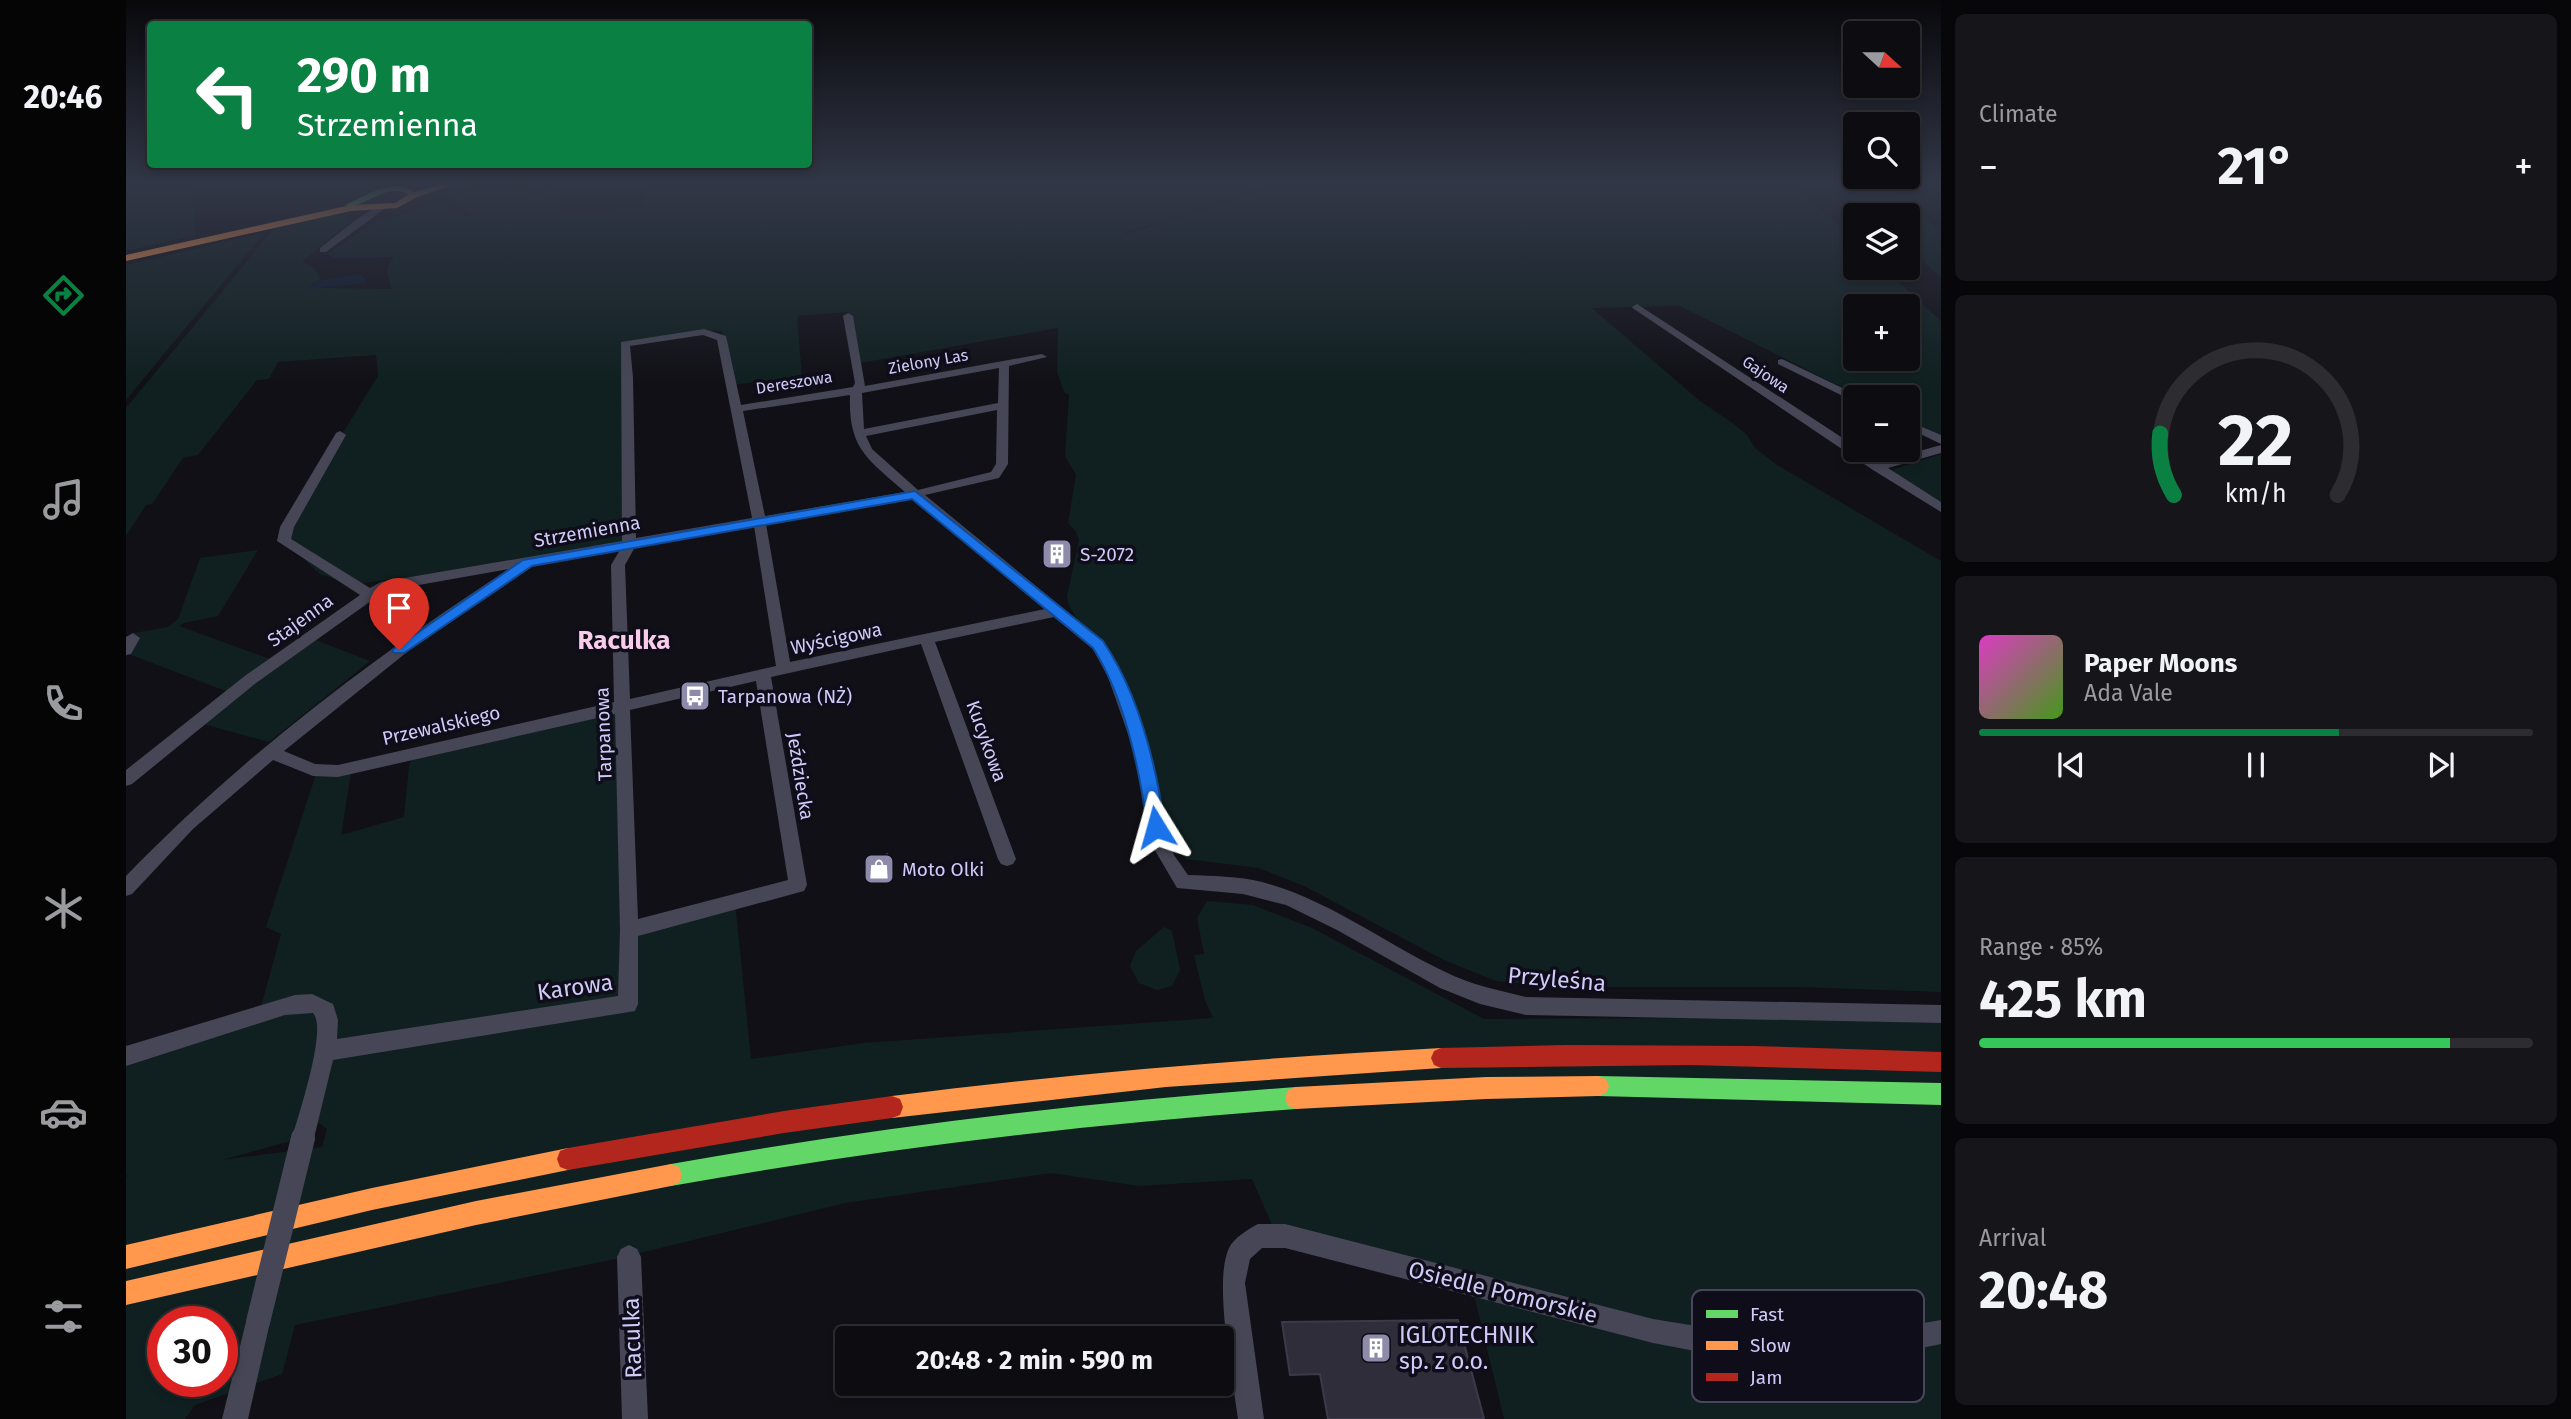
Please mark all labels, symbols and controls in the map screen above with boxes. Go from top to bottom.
north arrow [1843,21,1920,98]
map controls [1843,21,1920,462]
text: 290 m [297,46,431,105]
icon: left [182,49,273,140]
text: 20:46 [24,78,102,116]
text: Climate [1979,100,2058,128]
text: Strzemienna [297,106,478,144]
button: search [1843,112,1920,189]
text: 21° [2218,135,2295,198]
text: − [1979,144,1998,190]
text: + [2514,144,2533,190]
button: layers [1843,203,1920,280]
icon: directions [39,271,88,320]
button: + [1843,294,1920,371]
street label: Zielony Las [887,345,969,378]
street label: Gajowa [1739,352,1793,397]
street label: Dereszowa [755,367,834,398]
button: − [1843,385,1920,462]
text: 22 [2218,397,2294,484]
icon: music [39,475,88,524]
text: km/h [2225,478,2287,508]
street label: Strzemienna [532,511,642,552]
building icon: S-2072 [1040,537,1074,571]
place label: S-2072 [1080,543,1134,566]
pin [369,578,429,650]
street label: Stajenna [263,589,338,652]
icon: arrive [380,589,418,627]
street label: Wyścigowa [788,618,884,659]
district label: Raculka [577,625,671,656]
text: Paper Moons [2084,648,2237,679]
icon: phone [39,679,88,728]
bus stop icon: Tarpanowa (NŻ) [678,679,712,713]
text: Ada Vale [2084,679,2173,707]
place label: Tarpanowa (NŻ) [718,685,852,708]
street label: Tarpanowa [590,687,617,781]
street label: Kucykowa [961,697,1012,785]
street label: Przewalskiego [380,701,502,750]
street label: Jeździecka [782,731,819,822]
icon: previous [2052,746,2090,784]
icon: pause [2237,746,2275,784]
icon: next [2422,746,2460,784]
position arrow [1119,790,1193,864]
shop icon: Moto Olki [862,852,896,886]
place label: Moto Olki [902,858,984,881]
icon: climate [39,884,88,933]
text: Range · 85% [1979,933,2103,961]
street label: Przyleśna [1507,961,1607,997]
street label: Karowa [535,968,615,1006]
text: 425 km [1979,968,2147,1031]
icon: car [39,1088,88,1137]
text: Arrival [1979,1224,2046,1252]
street label: Osiedle Pomorskie [1405,1255,1601,1329]
text: 20:48 [1979,1259,2108,1322]
legend [1692,1290,1924,1402]
icon: filters [39,1292,88,1341]
street label: Raculka [617,1297,647,1379]
text: Fast [1750,1303,1784,1326]
speed limit sign: 30 [147,1306,238,1397]
place label: IGLOTECHNIK sp. z o.o. [1399,1321,1535,1375]
building icon: IGLOTECHNIK sp. z o.o. [1359,1331,1393,1365]
text: Slow [1750,1334,1791,1357]
text: 20:48 · 2 min · 590 m [916,1345,1153,1376]
text: Jam [1750,1366,1782,1389]

